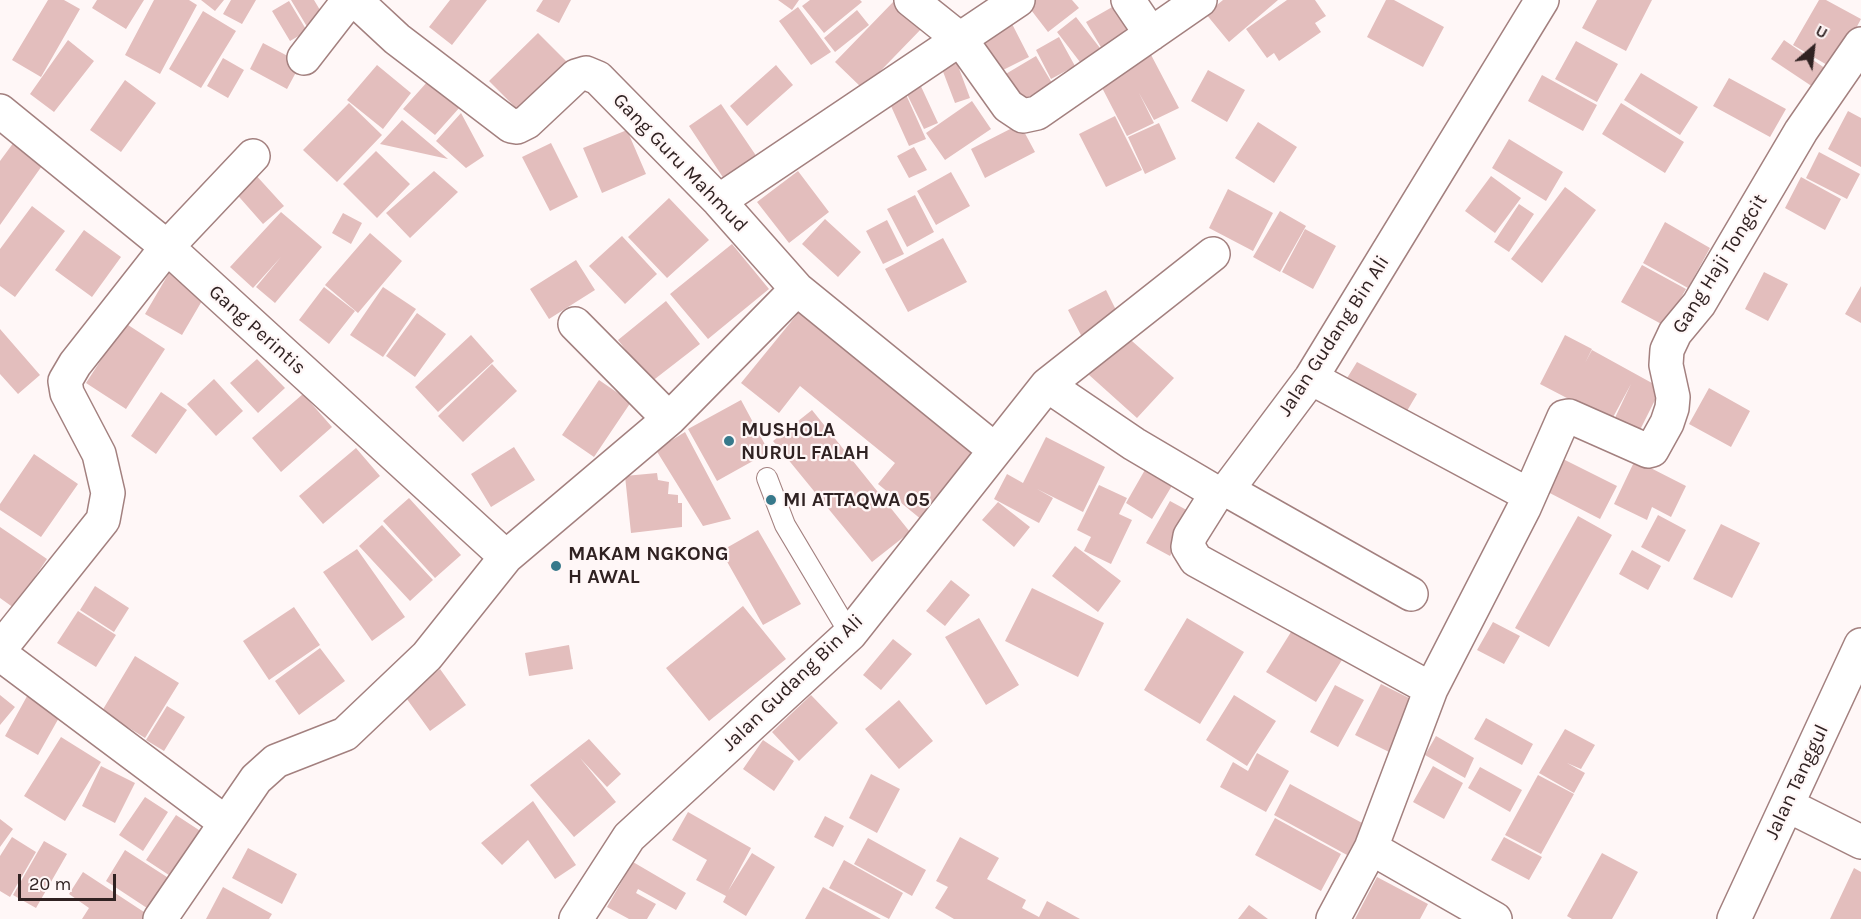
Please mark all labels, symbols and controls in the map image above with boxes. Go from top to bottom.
north arrow [1783,18,1843,78]
text: U [1812,21,1831,43]
street label: Gang Guru Mahmud [608,89,752,237]
street label: Gang Haji Tongcit [1667,190,1773,338]
street label: Jalan Gudang Bin Ali [1273,251,1395,421]
street label: Gang Perintis [203,280,311,380]
place label: MUSHOLA NURUL FALAH [741,418,869,465]
marker: MUSHOLA NURUL FALAH [722,434,736,448]
place label: MI ATTAQWA 05 [783,488,930,512]
marker: MI ATTAQWA 05 [764,493,778,507]
place label: MAKAM NGKONG H AWAL [568,542,729,589]
marker: MAKAM NGKONG H AWAL [549,559,563,573]
street label: Jalan Gudang Bin Ali [718,610,868,756]
street label: Jalan Tanggul [1760,721,1834,843]
scale bar [21,862,118,900]
text: 20 m [29,873,71,895]

